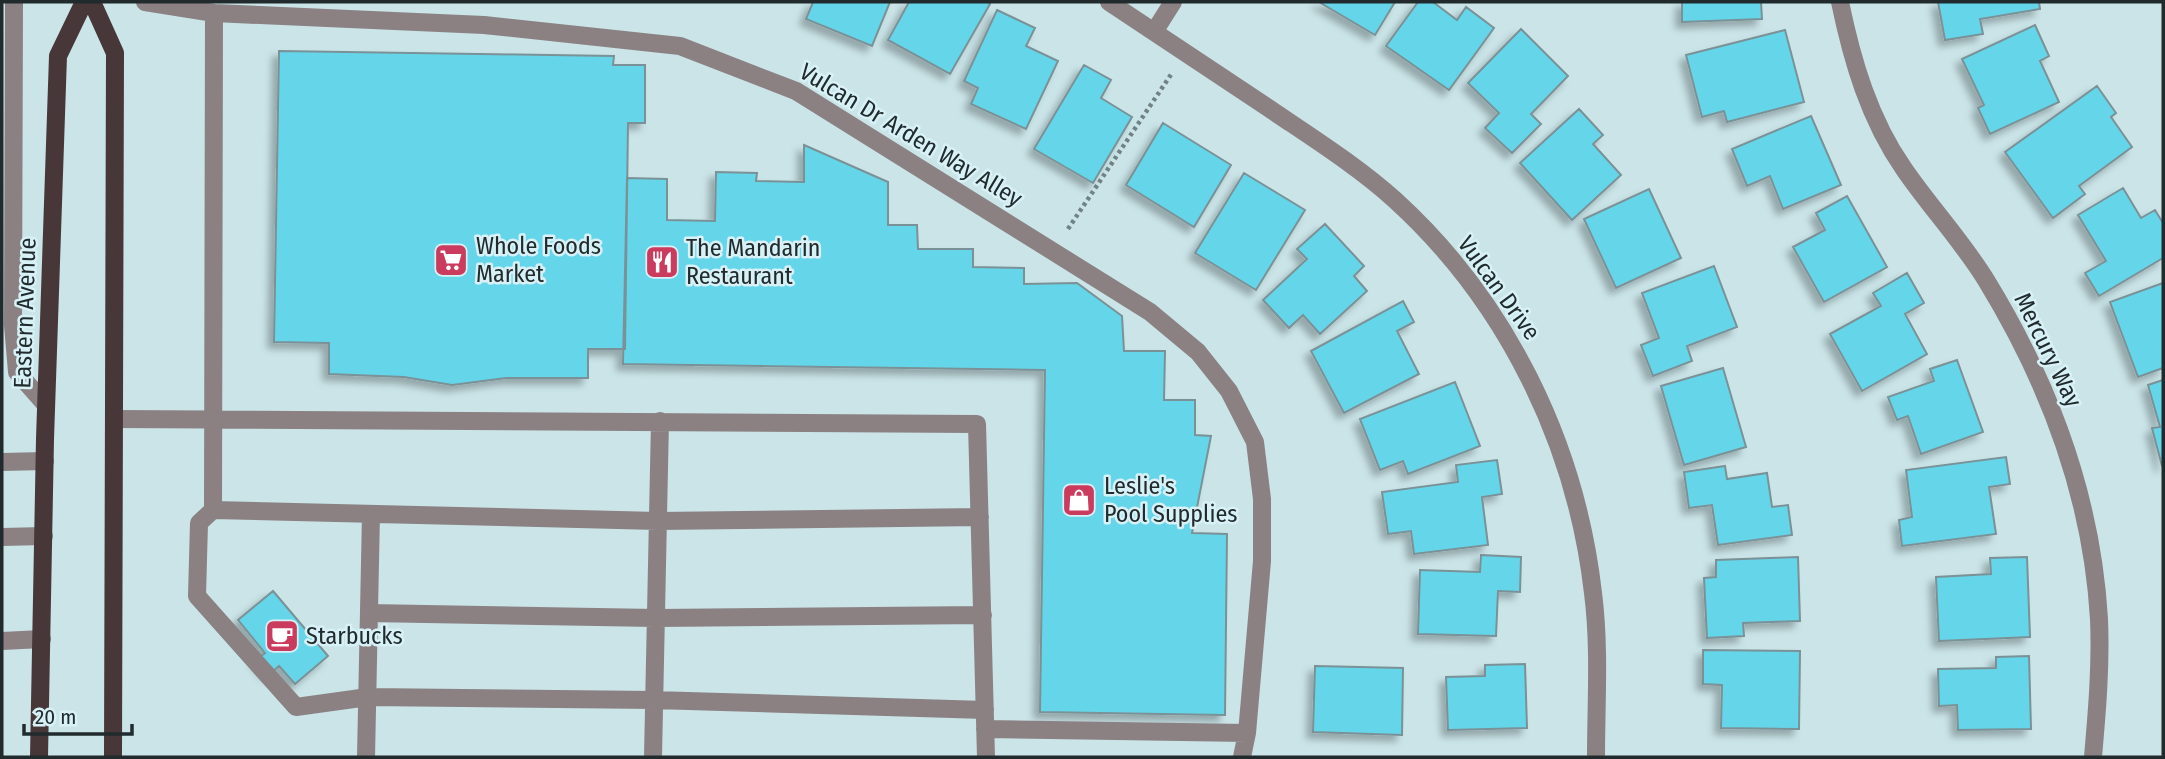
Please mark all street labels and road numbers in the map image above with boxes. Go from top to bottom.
street label: Vulcan Dr Arden Way Alley [795,57,1028,213]
street label: Vulcan Drive [1452,231,1546,345]
street label: Eastern Avenue [8,237,42,389]
street label: Mercury Way [2008,288,2088,412]

